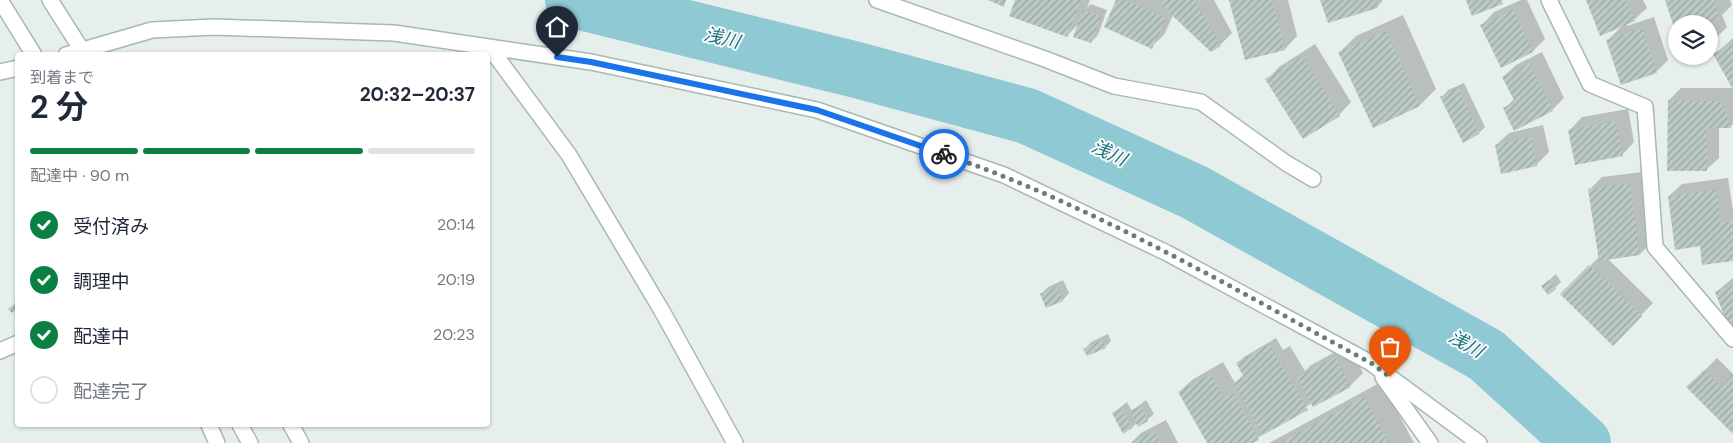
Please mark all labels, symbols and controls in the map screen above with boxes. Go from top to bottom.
pin [536,6,578,57]
icon: home [543,13,571,41]
map controls [1668,15,1718,65]
button: layers [1668,15,1718,65]
water label: 浅川 [702,22,744,54]
text: 到着まで [30,67,94,88]
text: 20:32–20:37 [360,82,475,107]
text: 2 分 [30,86,88,128]
courier [919,129,969,179]
water label: 浅川 [1088,135,1132,172]
icon: bike [930,140,958,168]
text: 配達中 · 90 m [30,165,129,186]
icon: check [30,211,58,239]
text: 受付済み [73,214,149,239]
text: 20:14 [437,214,475,235]
icon: check [30,266,58,294]
text: 調理中 [73,269,130,294]
text: 20:19 [437,269,475,290]
icon: check [30,321,58,349]
text: 配達中 [73,324,130,349]
text: 20:23 [433,324,475,345]
water label: 浅川 [1444,325,1489,364]
pin [1369,326,1411,377]
icon: bag [1376,333,1404,361]
text: 配達完了 [73,379,149,404]

